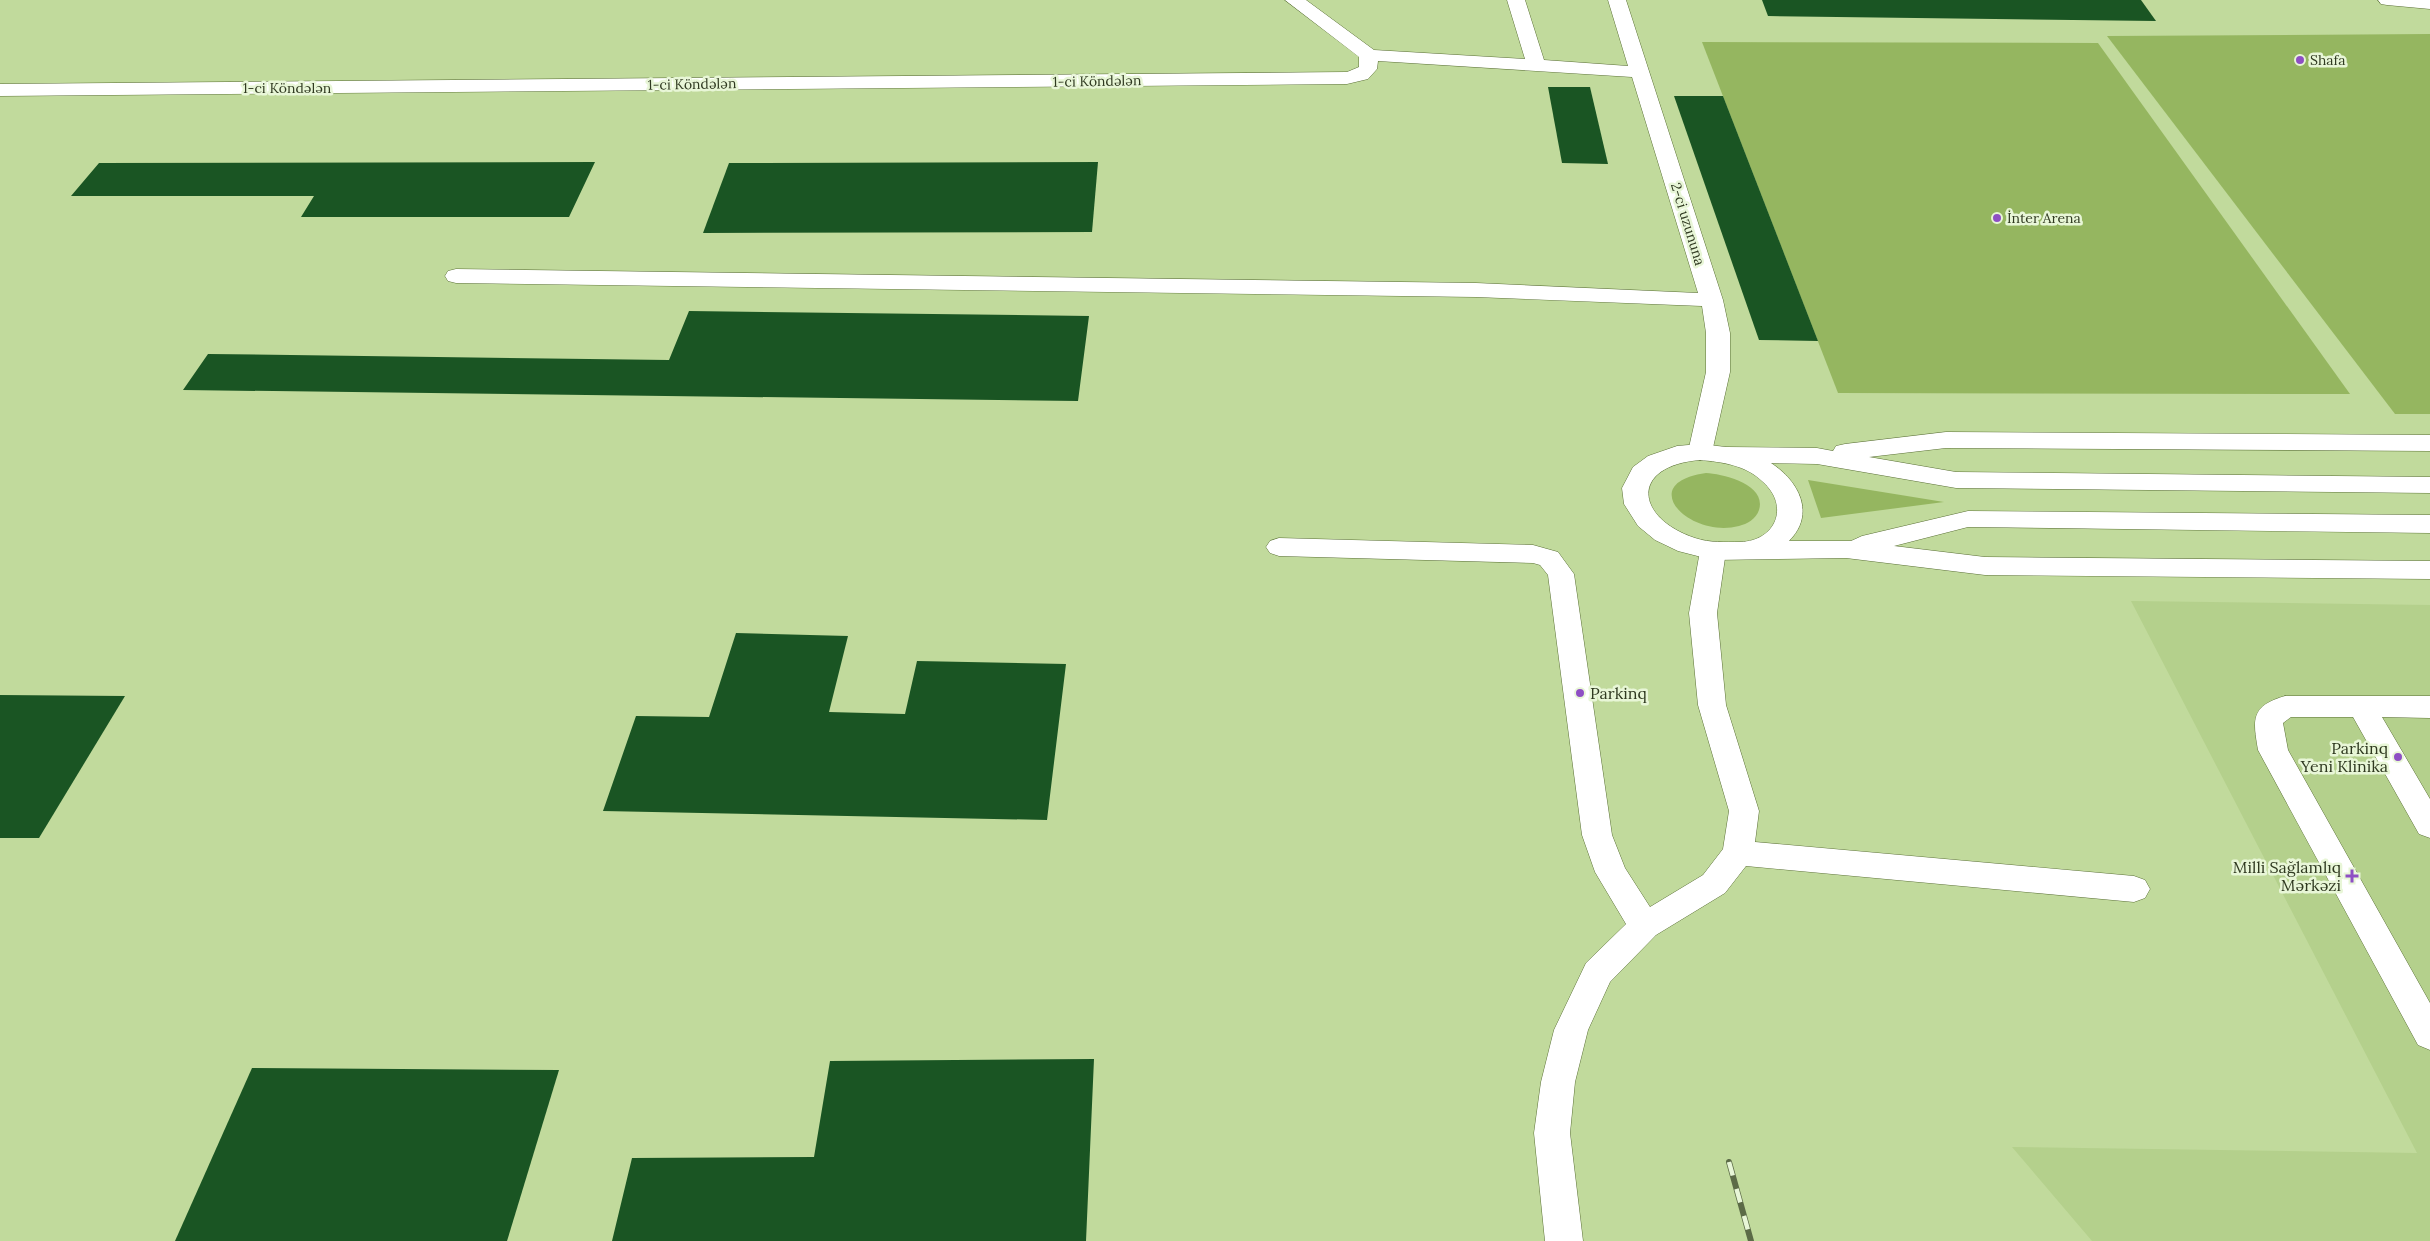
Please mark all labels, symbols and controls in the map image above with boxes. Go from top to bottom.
place label: Shafa [2310,51,2346,69]
marker: Shafa [2294,54,2306,66]
street label: 1-ci Köndələn [1052,71,1142,91]
street label: 1-ci Köndələn [647,74,737,94]
street label: 1-ci Köndələn [243,79,332,97]
street label: 2-ci uzununa [1667,180,1709,268]
place label: İnter Arena [2007,209,2081,227]
marker: İnter Arena [1991,212,2003,224]
place label: Parkinq [1590,683,1647,703]
marker: Parkinq [1574,687,1586,699]
place label: Parkinq Yeni Klinika [2300,738,2388,776]
marker: Parkinq Yeni Klinika [2392,751,2404,763]
place label: Milli Sağlamlıq Mərkəzi [2233,857,2341,895]
marker: Milli Sağlamlıq Mərkəzi [2345,869,2359,883]

